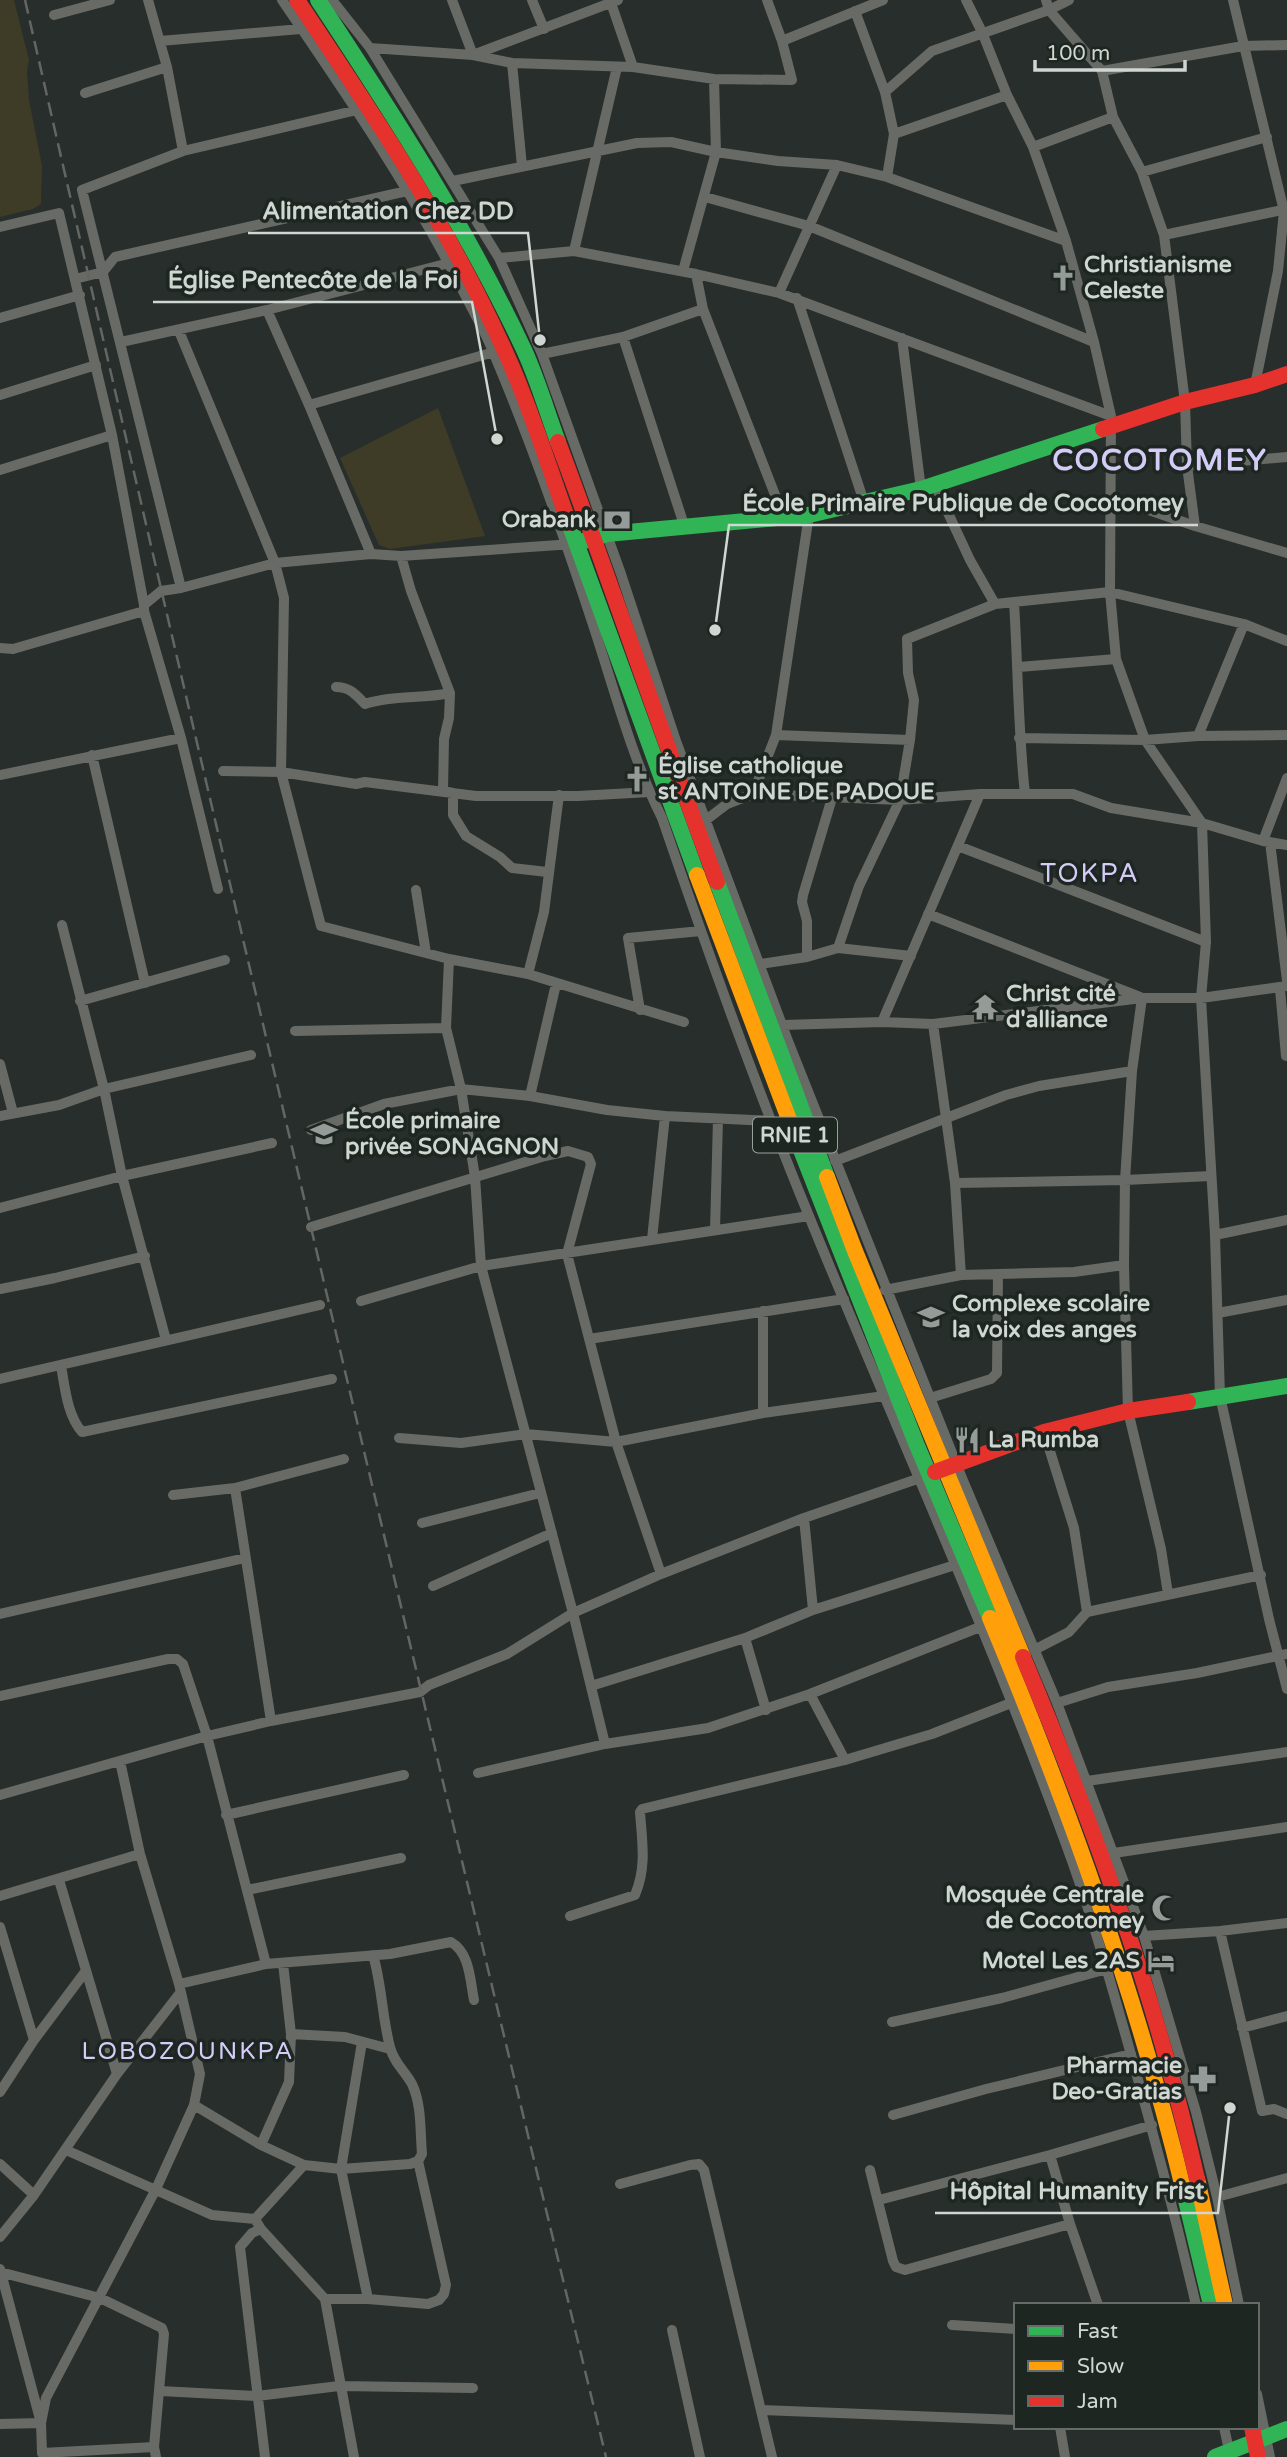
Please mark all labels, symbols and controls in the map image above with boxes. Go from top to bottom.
scale bar [1035,28,1186,72]
text: 100 m [1046,41,1110,66]
callout: Alimentation Chez DD [248,188,528,233]
text: Alimentation Chez DD [262,197,514,226]
place label: Christianisme Celeste [1084,251,1232,305]
callout: Église Pentecôte de la Foi [153,257,472,302]
church icon: Christianisme Celeste [1048,263,1078,293]
text: Église Pentecôte de la Foi [168,265,458,295]
district label: COCOTOMEY [1052,442,1268,479]
callout: École Primaire Publique de Cocotomey [729,480,1198,525]
text: École Primaire Publique de Cocotomey [742,488,1184,518]
bank icon: Orabank [602,505,632,535]
place label: Orabank [502,506,596,534]
place label: Église catholique st ANTOINE DE PADOUE [658,752,935,806]
church icon: Église catholique st ANTOINE DE PADOUE [622,764,652,794]
district label: TOKPA [1040,858,1140,889]
place label: Christ cité d'alliance [1006,980,1116,1034]
temple icon: Christ cité d'alliance [970,992,1000,1022]
place label: École primaire privée SONAGNON [345,1107,559,1161]
road number: RNIE 1 [753,1118,837,1152]
school or university icon: École primaire privée SONAGNON [309,1119,339,1149]
place label: Complexe scolaire la voix des anges [952,1290,1150,1344]
school or university icon: Complexe scolaire la voix des anges [916,1302,946,1332]
restaurant icon: La Rumba [952,1425,982,1455]
place label: La Rumba [988,1426,1099,1454]
place label: Mosquée Centrale de Cocotomey [945,1881,1145,1935]
mosque icon: Mosquée Centrale de Cocotomey [1150,1893,1180,1923]
hotel icon: Motel Les 2AS [1146,1946,1176,1976]
place label: Motel Les 2AS [982,1947,1140,1975]
district label: LOBOZOUNKPA [82,2037,294,2066]
place label: Pharmacie Deo-Gratias [1051,2052,1182,2106]
pharmacy icon: Pharmacie Deo-Gratias [1188,2064,1218,2094]
callout: Hôpital Humanity Frist [935,2168,1218,2213]
text: Hôpital Humanity Frist [950,2177,1205,2206]
legend [1014,2303,1259,2429]
text: Fast [1077,2319,1118,2344]
text: Slow [1077,2354,1125,2379]
text: Jam [1077,2389,1118,2414]

